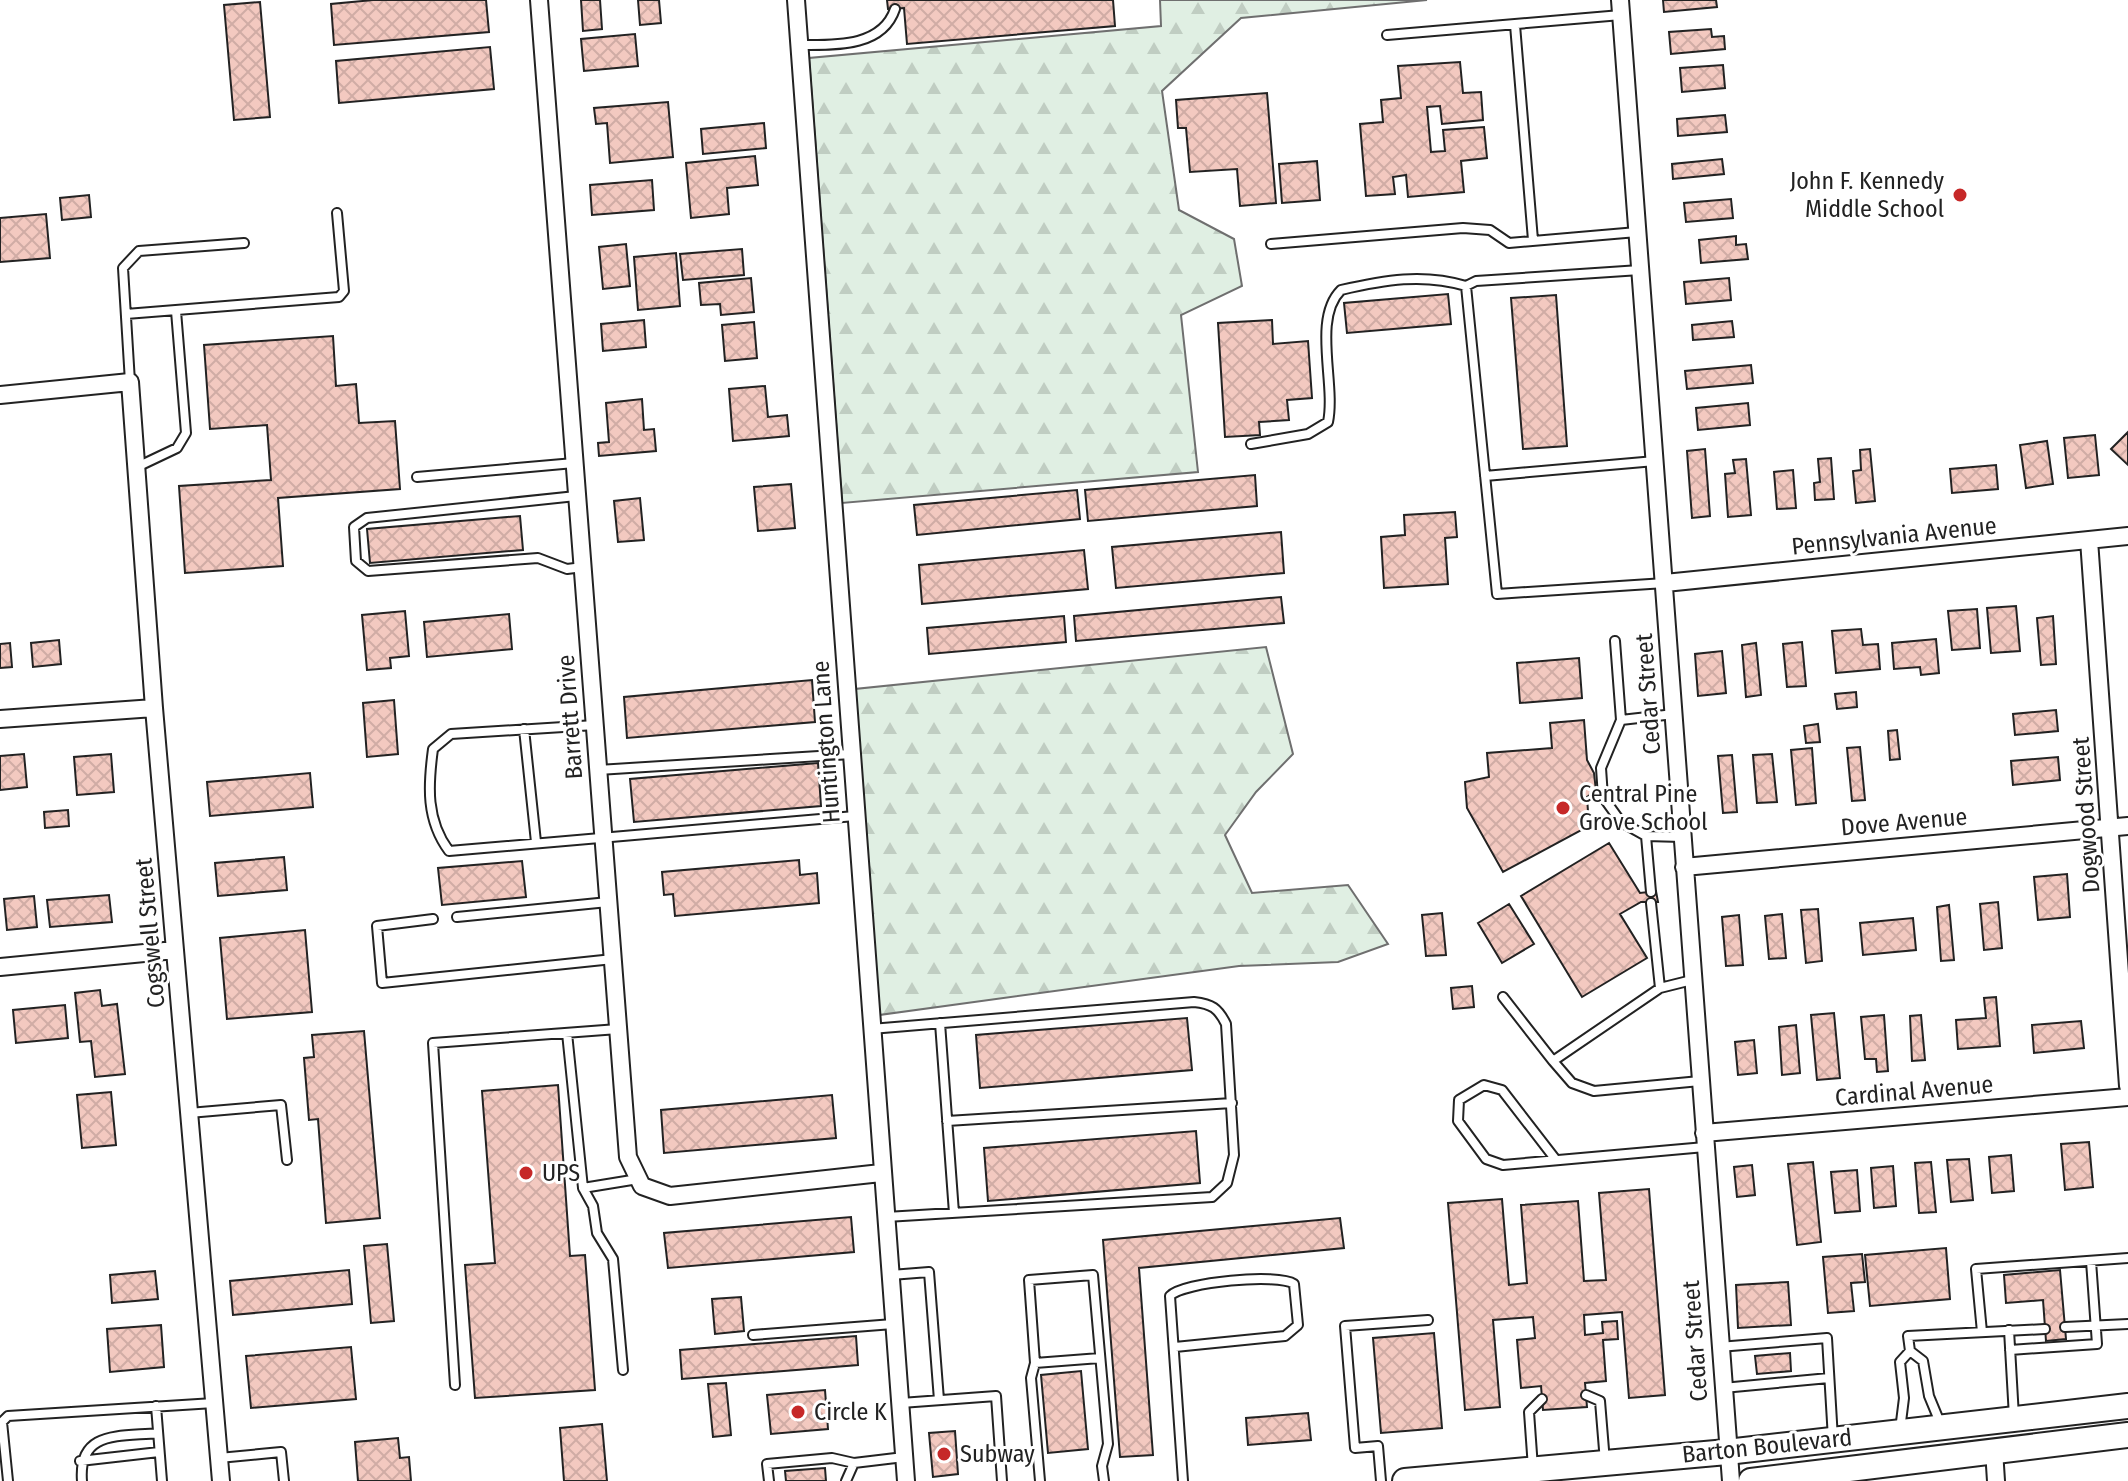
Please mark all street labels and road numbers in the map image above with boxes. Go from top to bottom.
street label: Pennsylvania Avenue [1790,511,1998,561]
street label: Cedar Street [1630,632,1666,755]
street label: Barrett Drive [552,654,588,780]
street label: Huntington Lane [806,660,846,824]
street label: Dogwood Street [2067,736,2105,894]
street label: Dove Avenue [1840,803,1968,841]
street label: Cogswell Street [129,857,171,1009]
street label: Cardinal Avenue [1834,1070,1994,1112]
street label: Cedar Street [1677,1279,1713,1402]
street label: Barton Boulevard [1681,1423,1853,1469]

